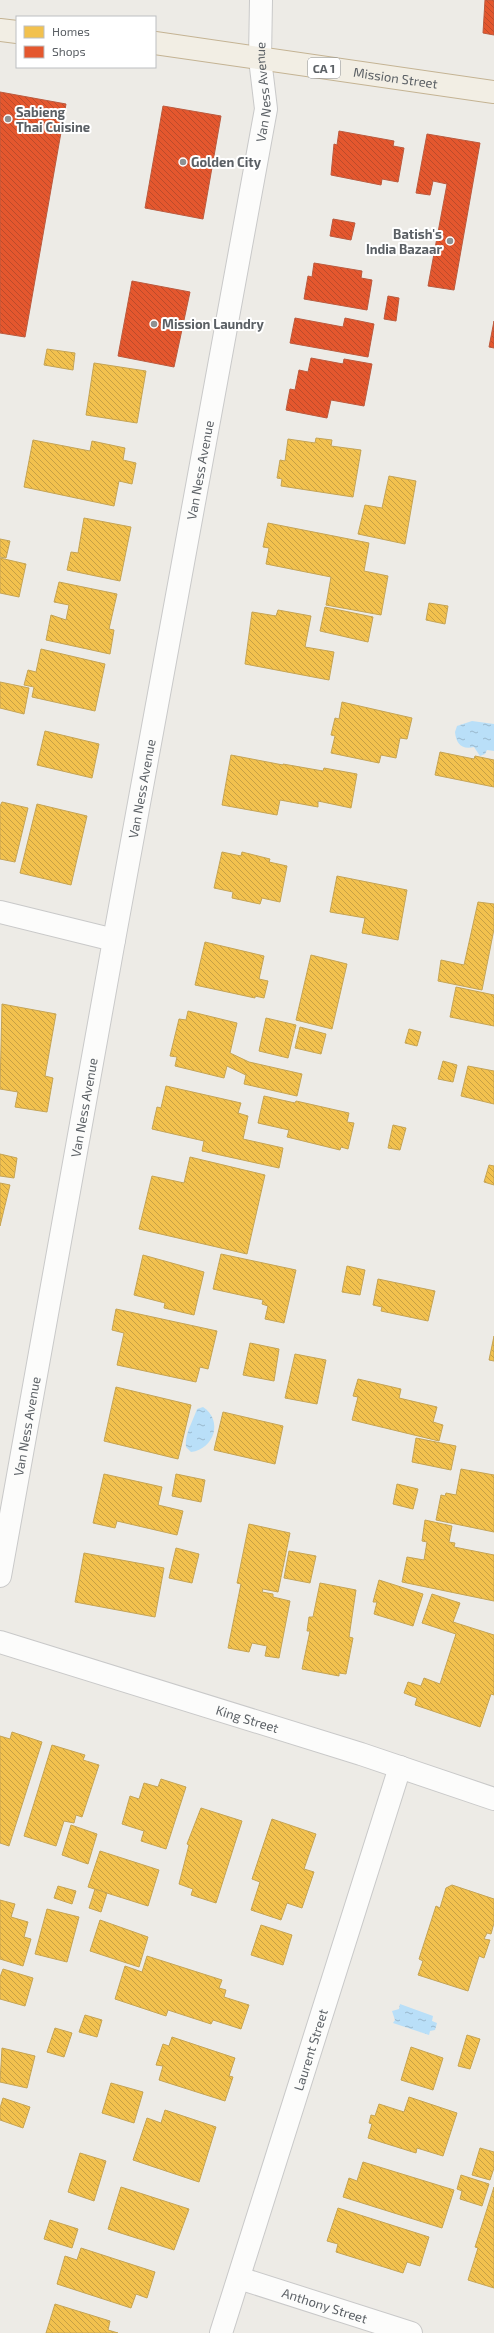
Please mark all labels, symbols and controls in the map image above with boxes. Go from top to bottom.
legend [16,16,156,68]
text: Homes [52,24,90,38]
street label: Van Ness Avenue [252,42,274,143]
text: Shops [52,44,86,58]
road number: CA 1 [308,58,340,78]
street label: Mission Street [352,64,439,92]
place label: Sabieng Thai Cuisine [16,104,90,135]
marker: Sabieng Thai Cuisine [3,114,13,124]
place label: Golden City [191,154,262,170]
marker: Golden City [178,157,188,167]
place label: Batish's India Bazaar [366,226,442,257]
marker: Batish's India Bazaar [445,236,455,246]
place label: Mission Laundry [162,316,264,332]
marker: Mission Laundry [149,319,159,329]
street label: Van Ness Avenue [183,419,217,521]
street label: Van Ness Avenue [125,738,159,840]
street label: Van Ness Avenue [67,1056,101,1158]
street label: Van Ness Avenue [10,1375,44,1477]
street label: King Street [214,1702,281,1736]
street label: Laurent Street [290,2007,331,2093]
street label: Anthony Street [280,2284,369,2327]

